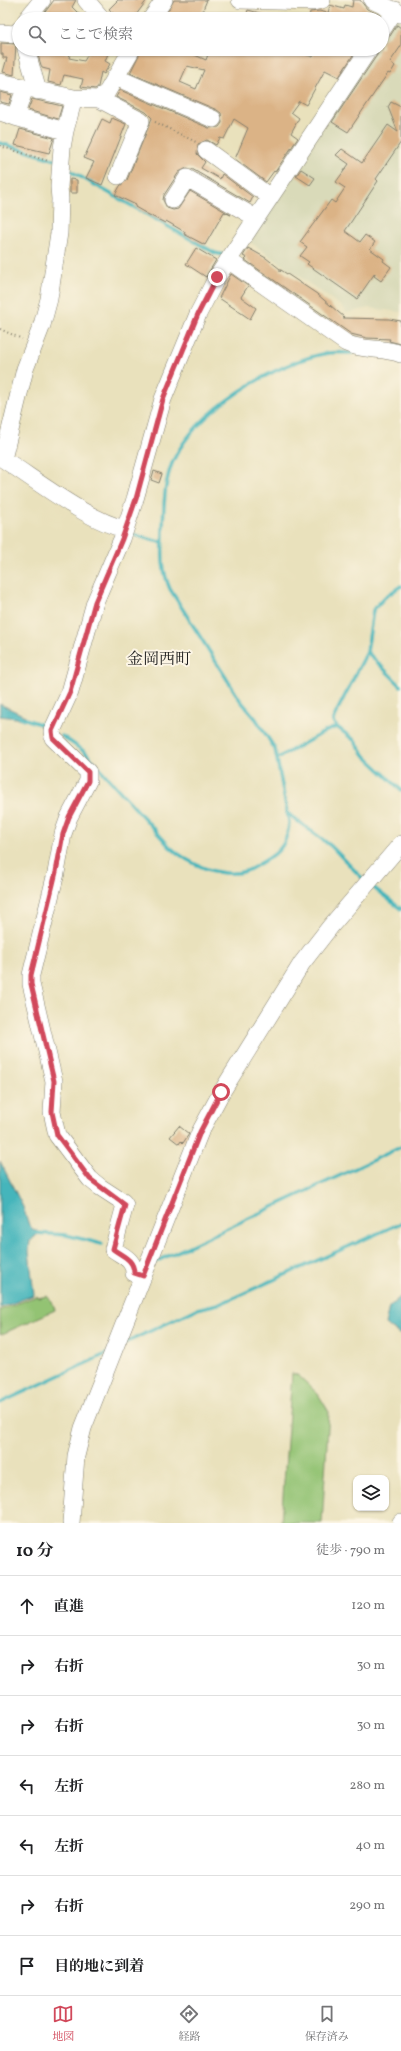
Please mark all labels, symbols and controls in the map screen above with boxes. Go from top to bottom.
search box [12,12,389,56]
icon: search [26,23,48,45]
text: ここで検索 [58,25,133,46]
route end [208,268,226,286]
district label: 金岡西町 [127,649,191,671]
route start [212,1083,230,1101]
map controls [353,1475,389,1511]
button: layers [353,1475,389,1511]
text: 10 分 [16,1540,54,1563]
text: 徒歩 · 790 m [316,1542,385,1560]
icon: ahead [16,1595,38,1617]
text: 直進 [54,1597,84,1618]
text: 120 m [351,1597,385,1615]
icon: right [16,1655,38,1677]
text: 右折 [54,1657,84,1678]
text: 30 m [357,1657,385,1675]
icon: right [16,1715,38,1737]
text: 右折 [54,1717,84,1738]
text: 30 m [357,1717,385,1735]
icon: left [16,1775,38,1797]
text: 左折 [54,1777,84,1798]
text: 280 m [349,1777,385,1795]
icon: left [16,1835,38,1857]
text: 左折 [54,1837,84,1858]
text: 40 m [356,1837,385,1855]
icon: right [16,1895,38,1917]
text: 右折 [54,1897,84,1918]
text: 290 m [349,1897,385,1915]
icon: arrive [16,1955,38,1977]
text: 目的地に到着 [54,1957,144,1978]
tab: 地図 [52,2003,74,2045]
tab: 経路 [178,2003,200,2045]
tab: 保存済み [305,2003,349,2045]

